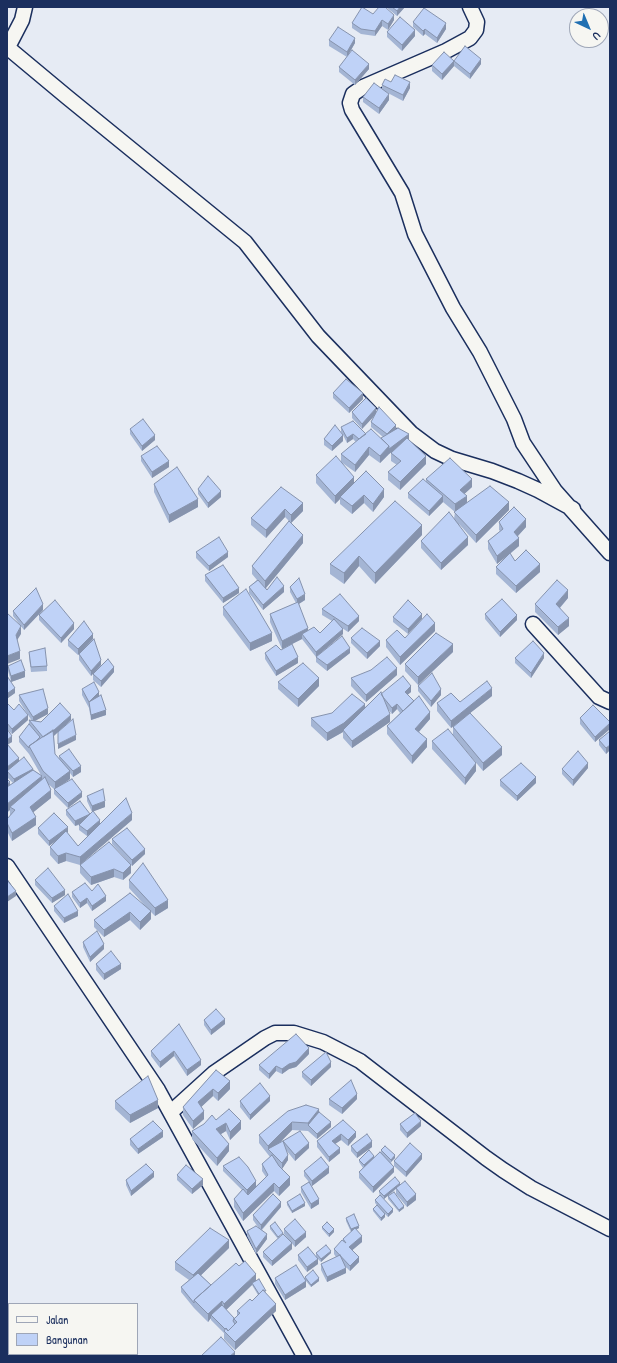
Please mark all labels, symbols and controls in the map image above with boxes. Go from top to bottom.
north arrow [569,8,609,48]
text: U [590,29,604,43]
legend [8,1303,138,1355]
text: Jalan [46,1311,68,1328]
text: Bangunan [46,1331,88,1348]

